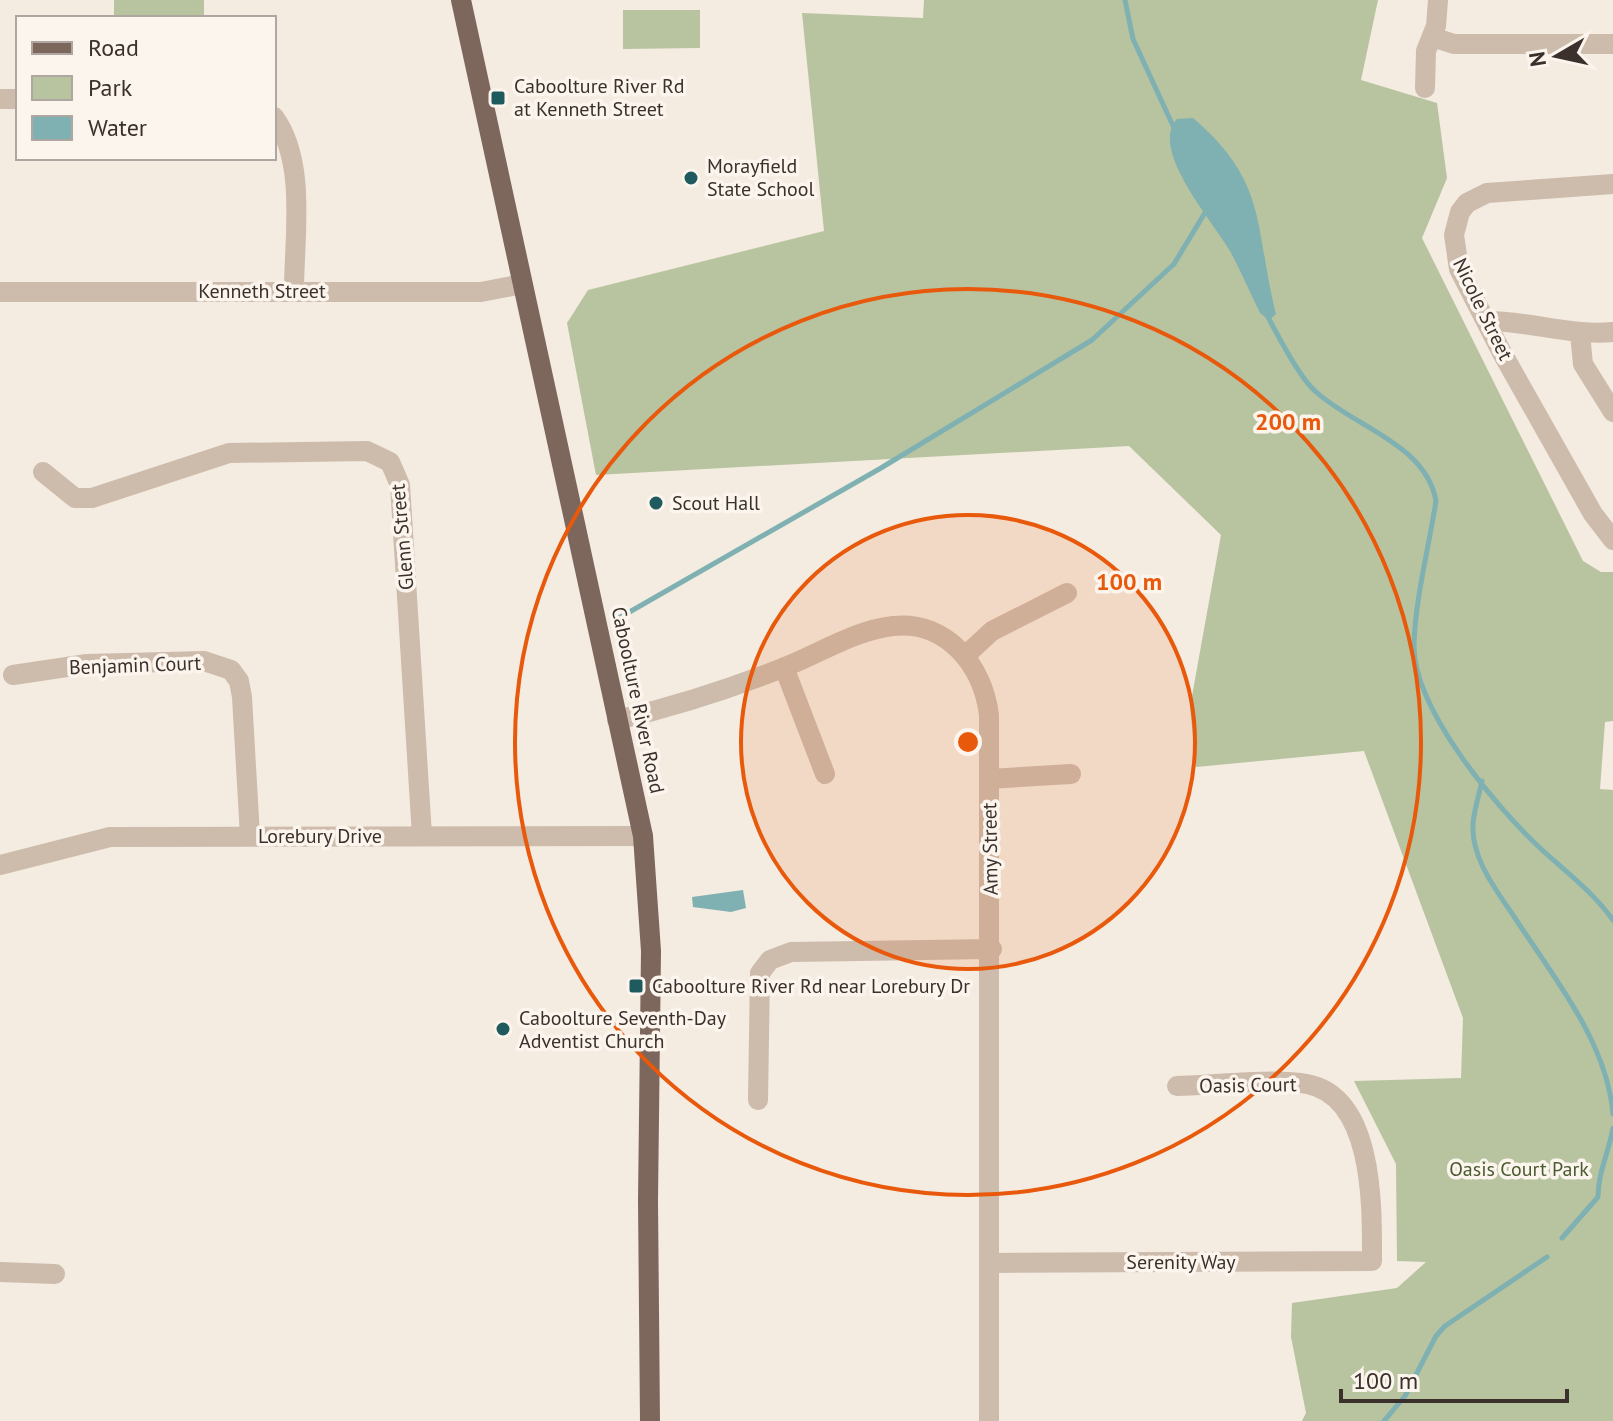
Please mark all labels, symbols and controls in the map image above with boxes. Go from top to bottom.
legend [16,16,276,160]
north arrow [1517,16,1597,96]
text: Road [88,32,139,63]
text: N [1522,50,1552,68]
text: Park [88,72,133,103]
place label: Caboolture River Rd at Kenneth Street [514,73,685,122]
marker: Caboolture River Rd at Kenneth Street [489,89,507,107]
text: Water [88,112,147,143]
place label: Morayfield State School [707,153,814,202]
marker: Morayfield State School [682,169,700,187]
street label: Nicole Street [1447,254,1519,365]
street label: Kenneth Street [198,278,326,304]
text: 200 m [1255,406,1321,437]
street label: Glenn Street [384,483,420,591]
place label: Scout Hall [672,490,760,516]
marker: Scout Hall [647,494,665,512]
text: 100 m [1096,566,1162,597]
street label: Caboolture River Road [606,604,670,796]
street label: Benjamin Court [68,650,202,680]
centre of rings [954,728,982,756]
street label: Amy Street [976,802,1004,896]
street label: Lorebury Drive [258,823,382,849]
place label: Caboolture River Rd near Lorebury Dr [652,973,970,999]
marker: Caboolture River Rd near Lorebury Dr [627,977,645,995]
place label: Caboolture Seventh-Day Adventist Church [519,1005,727,1054]
marker: Caboolture Seventh-Day Adventist Church [494,1020,512,1038]
street label: Oasis Court [1199,1071,1297,1099]
park label: Oasis Court Park [1449,1156,1589,1182]
street label: Serenity Way [1126,1249,1236,1275]
scale bar [1341,1353,1567,1403]
text: 100 m [1353,1365,1418,1396]

